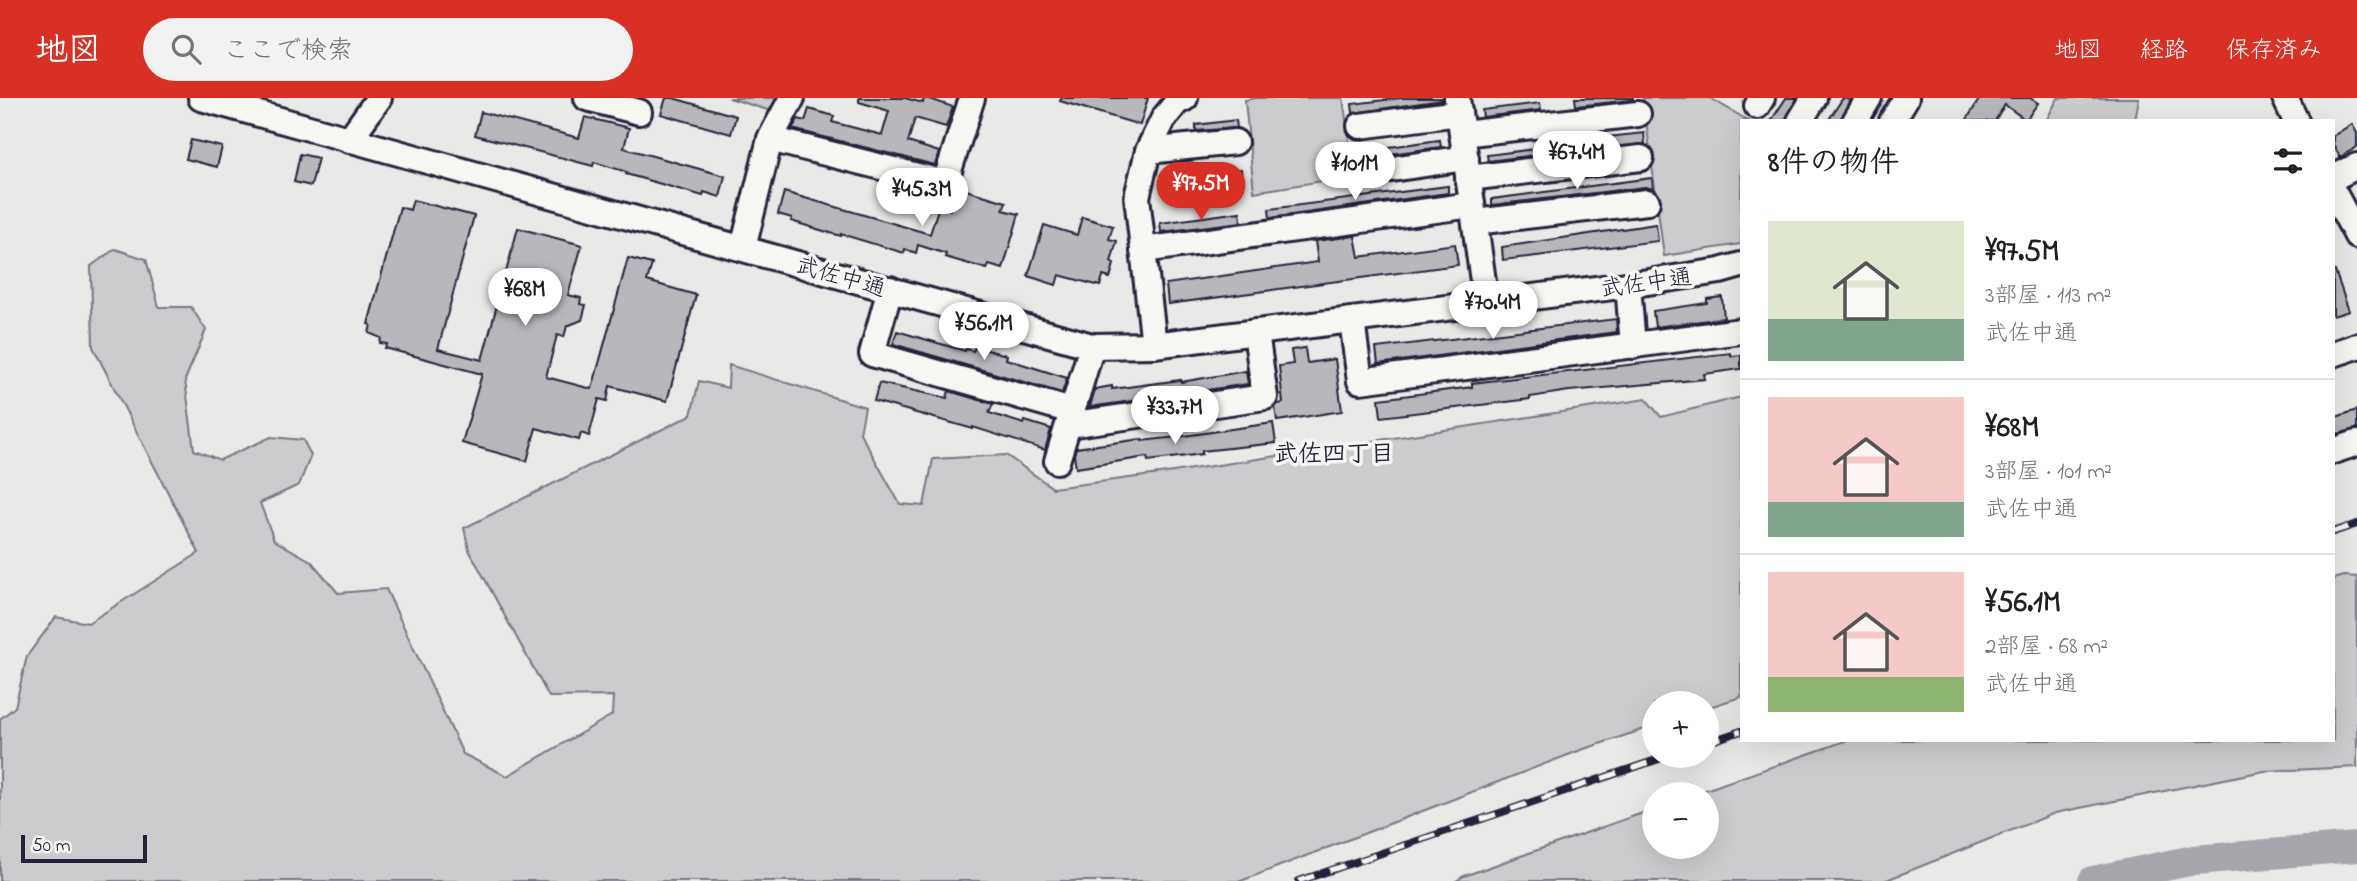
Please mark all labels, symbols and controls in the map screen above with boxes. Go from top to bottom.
search box [143,18,633,81]
text: 地図 [35,28,101,76]
icon: search [167,30,205,68]
text: ここで検索 [223,33,353,71]
text: 地図 [2054,34,2102,69]
text: 経路 [2140,34,2188,69]
text: 保存済み [2226,34,2322,69]
pin: ¥67.4M [1520,132,1634,191]
text: ¥67.4M [1549,137,1605,170]
pin: ¥101M [1306,142,1404,202]
text: 8件の物件 [1768,142,1899,186]
icon: filters [2269,142,2307,180]
text: ¥101M [1331,148,1379,181]
pin: ¥97.5M [1144,162,1258,222]
text: ¥97.5M [1172,168,1230,201]
pin: ¥45.3M [865,169,979,228]
text: ¥45.3M [892,174,952,207]
text: ¥97.5M [1985,231,2060,275]
icon: home [1824,249,1908,333]
street label: 武佐中通 [792,250,889,307]
street label: 武佐中通 [1598,262,1694,307]
pin: ¥68M [484,268,566,328]
text: ¥68M [504,274,546,307]
text: 3部屋 · 113 m² [1985,280,2111,313]
pin: ¥70.4M [1436,282,1550,341]
text: ¥70.4M [1465,287,1521,320]
pin: ¥56.1M [927,302,1041,362]
text: ¥56.1M [955,308,1013,341]
text: 武佐中通 [1985,318,2077,351]
pin: ¥33.7M [1118,386,1232,446]
text: ¥33.7M [1147,392,1203,425]
text: ¥68M [1985,407,2039,451]
icon: home [1824,425,1908,509]
district label: 武佐四丁目 [1274,438,1394,473]
text: 3部屋 · 101 m² [1985,456,2112,489]
text: 武佐中通 [1985,494,2077,527]
text: ¥56.1M [1985,582,2061,626]
icon: home [1824,600,1908,684]
text: 2部屋 · 68 m² [1985,631,2108,664]
text: 武佐中通 [1985,669,2077,702]
map controls [1642,691,1719,859]
button: + [1642,691,1719,768]
button: − [1642,782,1719,859]
scale bar [21,832,147,864]
text: 50 m [32,833,71,860]

